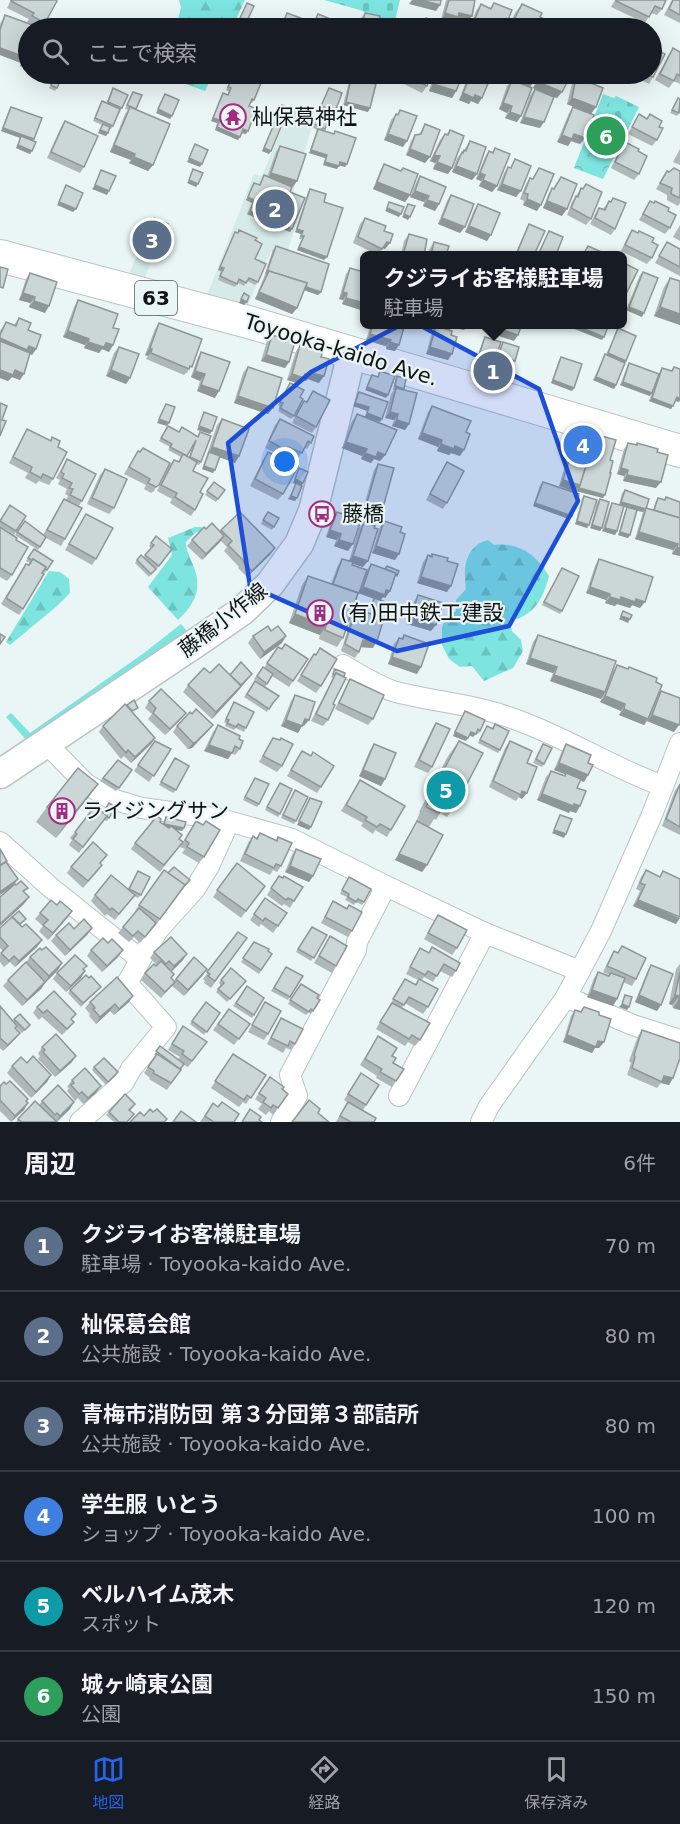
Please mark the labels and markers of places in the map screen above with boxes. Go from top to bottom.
temple icon: 杣保葛神社 [218,102,248,132]
place label: 杣保葛神社 [252,105,357,129]
pin: 6 [586,114,626,158]
pin: 2 [256,186,294,232]
pin: 3 [132,218,172,262]
pin: 1 [474,348,512,394]
pin: 4 [564,422,602,468]
bus stop icon: 藤橋 [307,499,337,529]
place label: 藤橋 [342,502,384,526]
building icon: (有)田中鉄工建設 [305,598,335,628]
place label: (有)田中鉄工建設 [340,601,503,625]
pin: 5 [426,768,466,812]
building icon: ライジングサン [47,796,77,826]
place label: ライジングサン [82,799,229,823]

